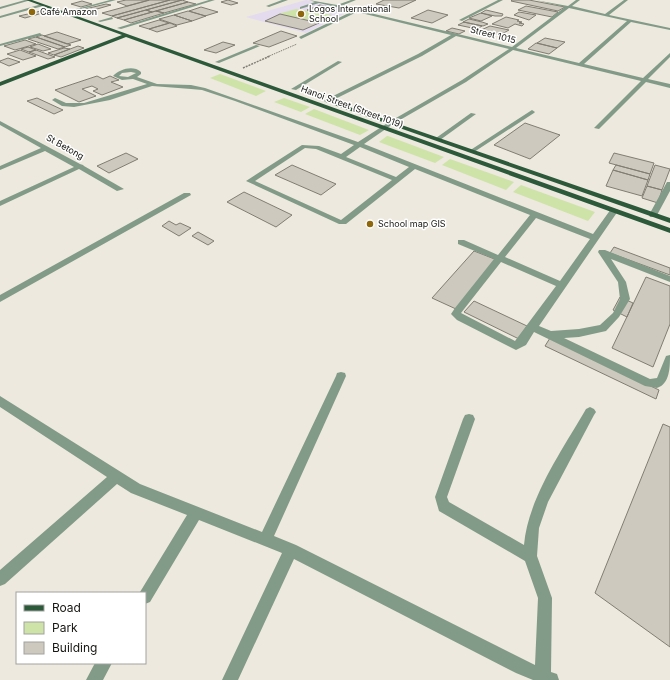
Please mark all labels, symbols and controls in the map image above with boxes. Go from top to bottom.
place label: Logos International School [309,3,391,24]
place label: Café Amazon [40,6,97,17]
marker: Café Amazon [27,7,37,17]
marker: Logos International School [296,9,306,19]
street label: Street 1015 [469,24,517,45]
street label: Hanoi Street (Street 1019) [299,83,405,130]
street label: St Betong [44,132,86,161]
place label: School map GIS [378,218,446,229]
marker: School map GIS [365,219,375,229]
legend [16,592,146,664]
text: Road [52,600,81,615]
text: Park [52,620,78,635]
text: Building [52,640,97,655]

